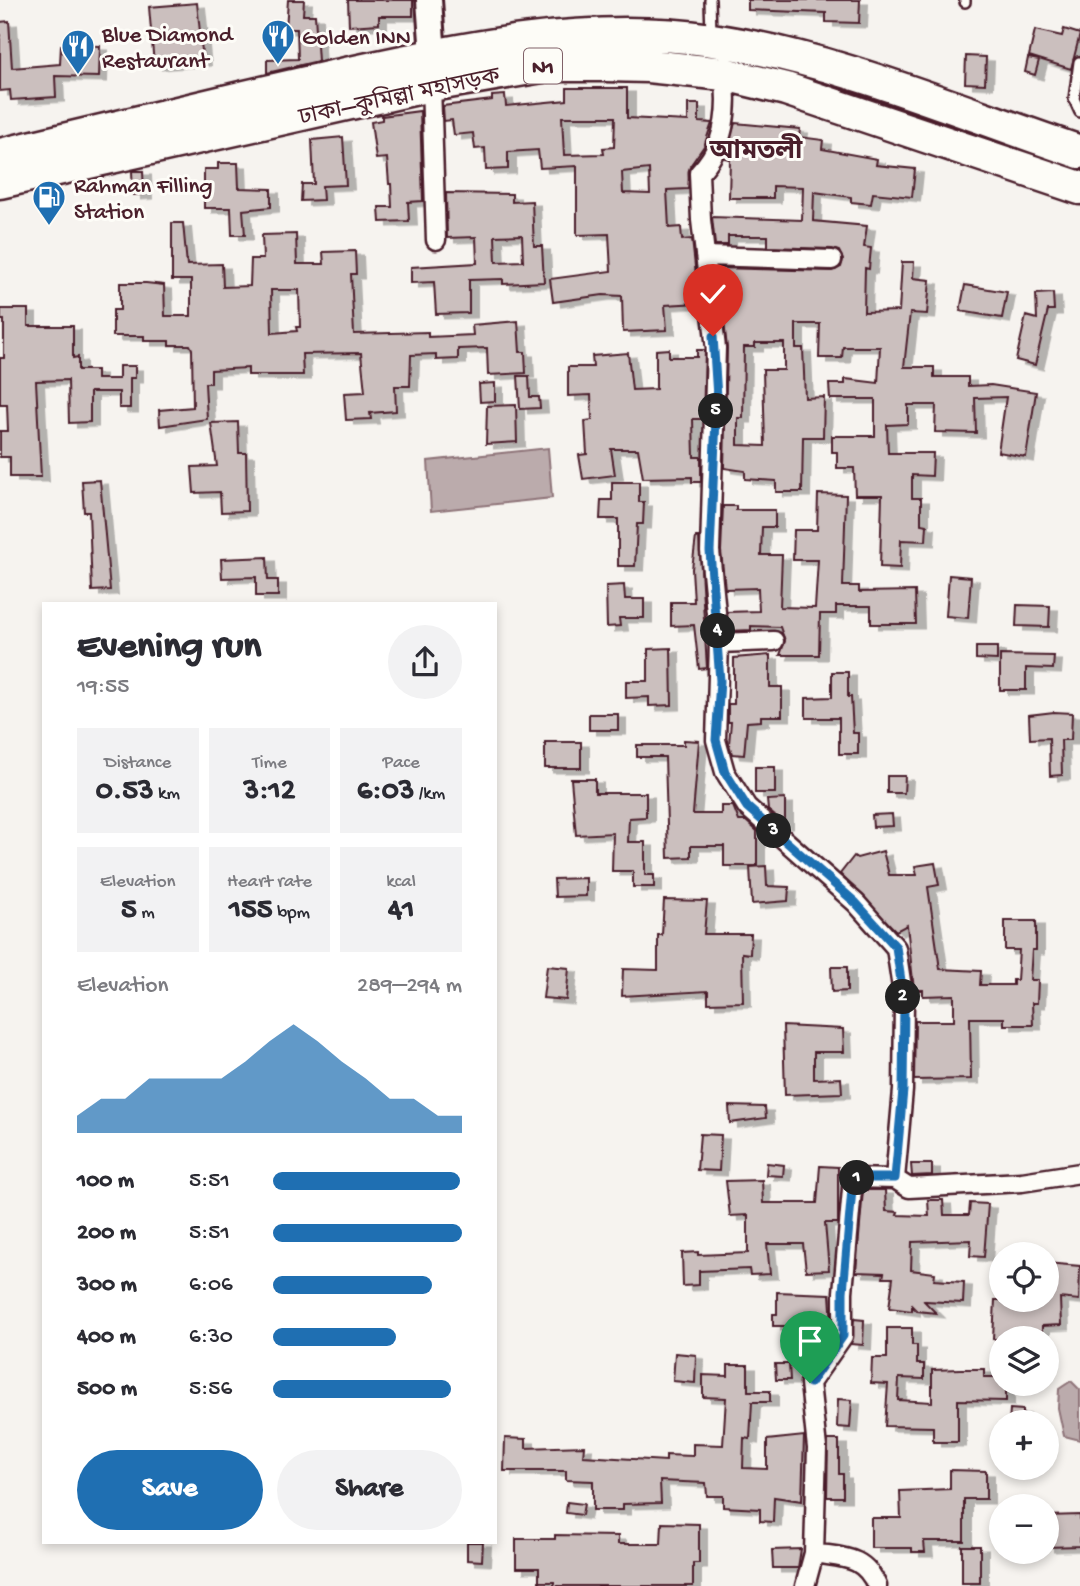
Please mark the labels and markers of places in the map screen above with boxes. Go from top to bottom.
restaurant icon: Golden INN [259,17,297,66]
place label: Blue Diamond Restaurant [101,23,234,76]
place label: Golden INN [302,26,411,53]
restaurant icon: Blue Diamond Restaurant [59,27,97,76]
place label: Rahman Filling Station [74,174,213,227]
fuel station icon: Rahman Filling Station [30,178,68,227]
pin [683,264,743,336]
pin: 5 [698,394,734,428]
pin: 4 [700,614,736,648]
pin: 3 [756,814,792,848]
pin: 2 [886,979,920,1014]
pin: 1 [840,1160,874,1196]
pin [780,1311,840,1383]

